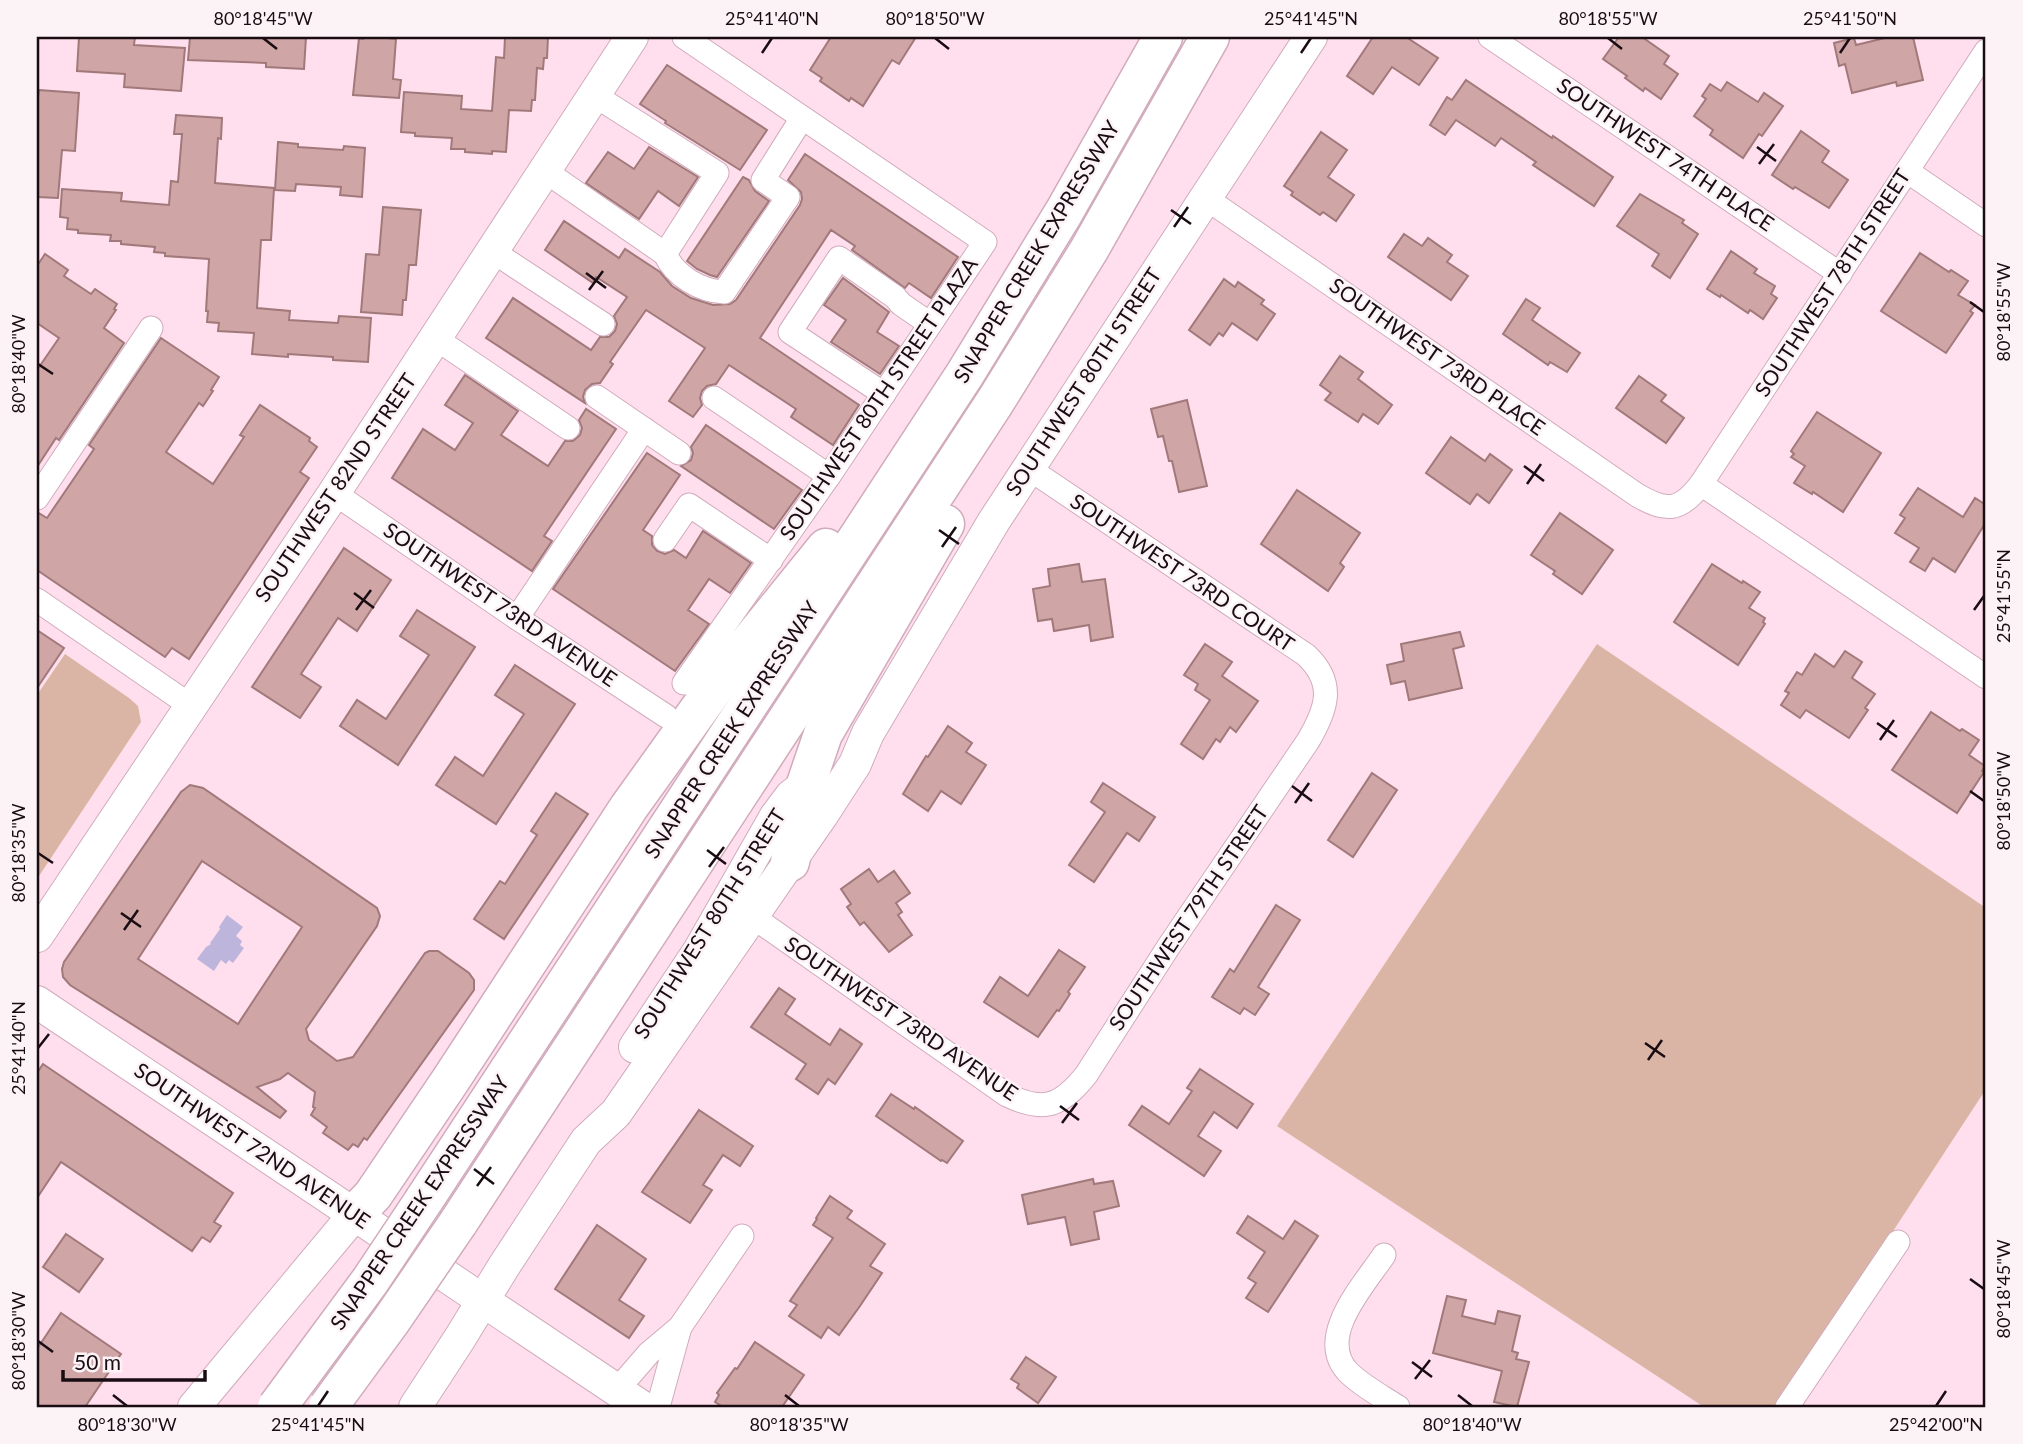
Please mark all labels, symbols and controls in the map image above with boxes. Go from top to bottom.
text: 80°18'45"W [213,7,313,29]
text: 25°41'40"N [725,7,819,29]
text: 80°18'50"W [885,7,985,29]
text: 25°41'45"N [1264,7,1358,29]
text: 80°18'55"W [1558,7,1658,29]
text: 25°41'50"N [1803,7,1897,29]
street label: SOUTHWEST 74TH PLACE [1553,72,1779,236]
street label: SNAPPER CREEK EXPRESSWAY [947,115,1124,387]
street label: SOUTHWEST 78TH STREET [1749,163,1915,401]
street label: SOUTHWEST 80TH STREET PLAZA [774,251,982,544]
street label: SOUTHWEST 80TH STREET [1000,262,1166,500]
text: 80°18'55"W [1992,262,2014,362]
street label: SOUTHWEST 73RD PLACE [1326,272,1550,440]
text: 80°18'40"W [7,314,29,414]
street label: SOUTHWEST 82ND STREET [249,368,421,606]
street label: SOUTHWEST 73RD COURT [1066,487,1300,656]
street label: SOUTHWEST 73RD AVENUE [380,516,622,691]
text: 25°41'55"N [1992,549,2014,643]
street label: SNAPPER CREEK EXPRESSWAY [638,595,824,862]
text: 80°18'50"W [1992,751,2014,851]
street label: SOUTHWEST 79TH STREET [1103,799,1273,1035]
text: 80°18'35"W [7,803,29,903]
street label: SOUTHWEST 80TH STREET [628,803,790,1043]
street label: SOUTHWEST 73RD AVENUE [781,930,1023,1105]
text: 25°41'40"N [7,1001,29,1095]
street label: SOUTHWEST 72ND AVENUE [130,1057,375,1233]
street label: SNAPPER CREEK EXPRESSWAY [324,1070,514,1334]
text: 80°18'45"W [1992,1239,2014,1339]
text: 80°18'30"W [7,1291,29,1391]
scale bar [63,1339,205,1383]
text: 50 m [74,1349,121,1374]
text: 80°18'30"W [77,1413,177,1435]
text: 25°41'45"N [271,1413,365,1435]
text: 80°18'35"W [749,1413,849,1435]
text: 80°18'40"W [1422,1413,1522,1435]
text: 25°42'00"N [1889,1413,1983,1435]

